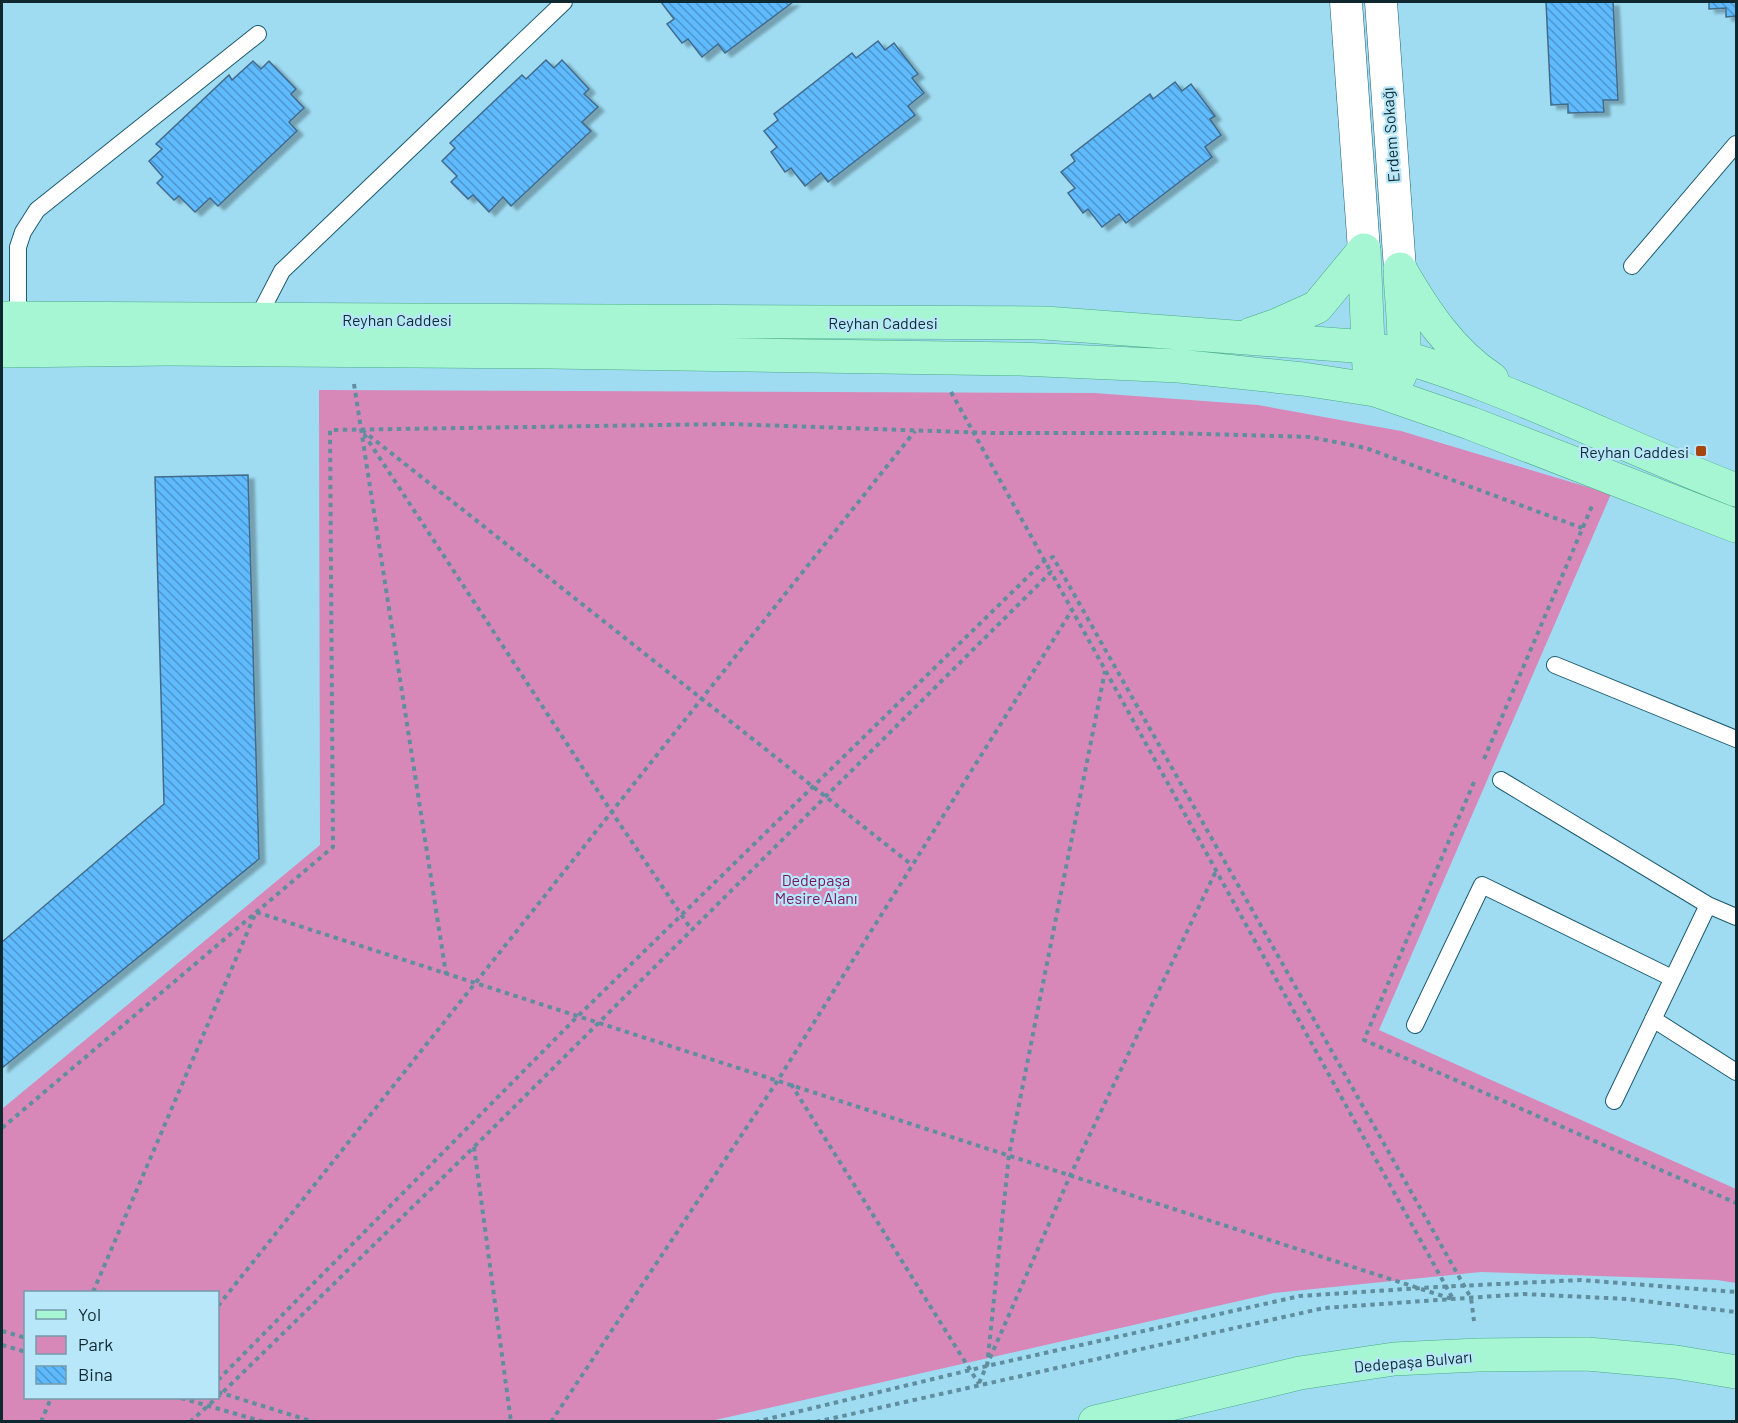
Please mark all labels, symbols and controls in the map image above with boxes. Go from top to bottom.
street label: Erdem Sokağı [1377,87,1403,183]
street label: Reyhan Caddesi [342,310,452,329]
street label: Reyhan Caddesi [828,313,938,332]
place label: Reyhan Caddesi [1580,442,1689,461]
marker: Reyhan Caddesi [1694,444,1708,458]
park label: Dedepaşa Mesire Alanı [775,870,857,907]
legend [24,1291,219,1399]
text: Yol [78,1303,101,1325]
text: Park [78,1333,113,1355]
street label: Dedepaşa Bulvarı [1353,1346,1473,1376]
text: Bina [78,1363,113,1385]

